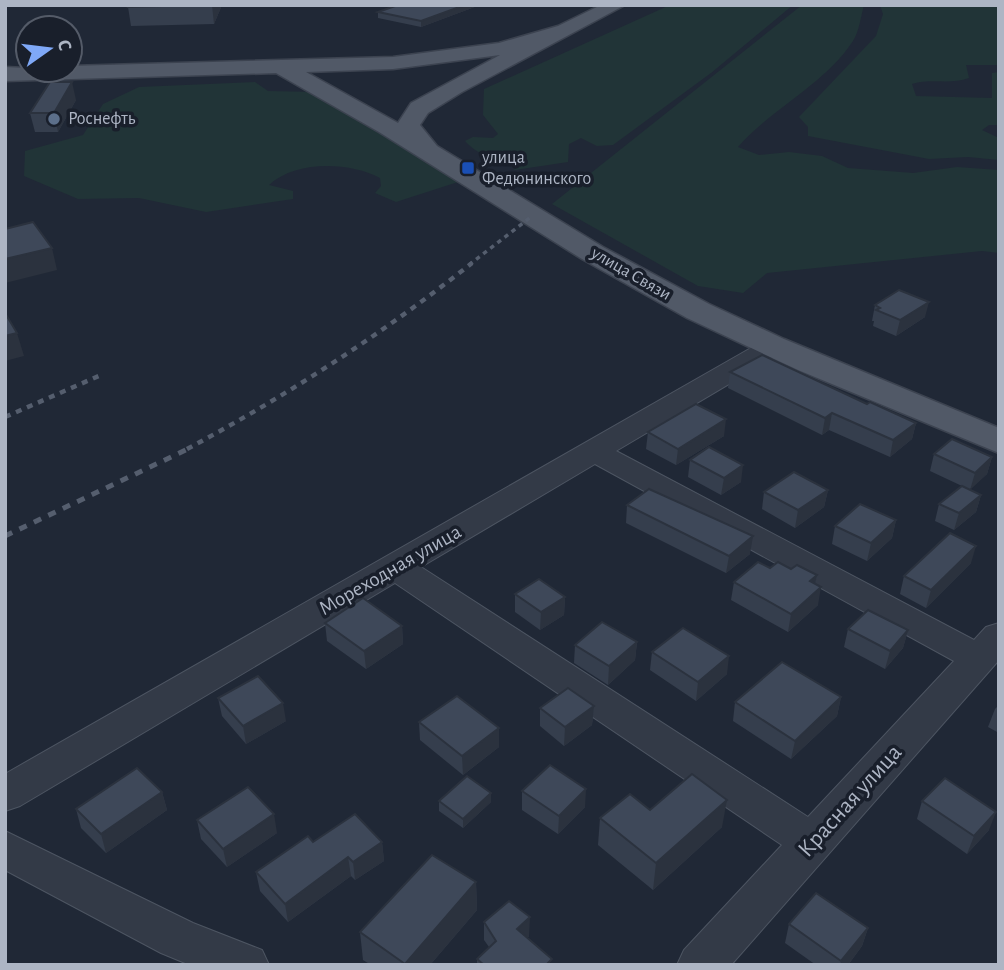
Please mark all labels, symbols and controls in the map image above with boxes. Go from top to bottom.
north arrow [14,14,84,84]
text: С [54,38,75,53]
place label: Роснефть [68,110,136,128]
marker: Роснефть [46,111,62,127]
place label: улица Федюнинского [481,149,591,188]
marker: улица Федюнинского [460,160,476,176]
street label: улица Связи [587,244,674,304]
street label: Мореходная улица [315,521,465,619]
street label: Красная улица [794,740,906,862]

